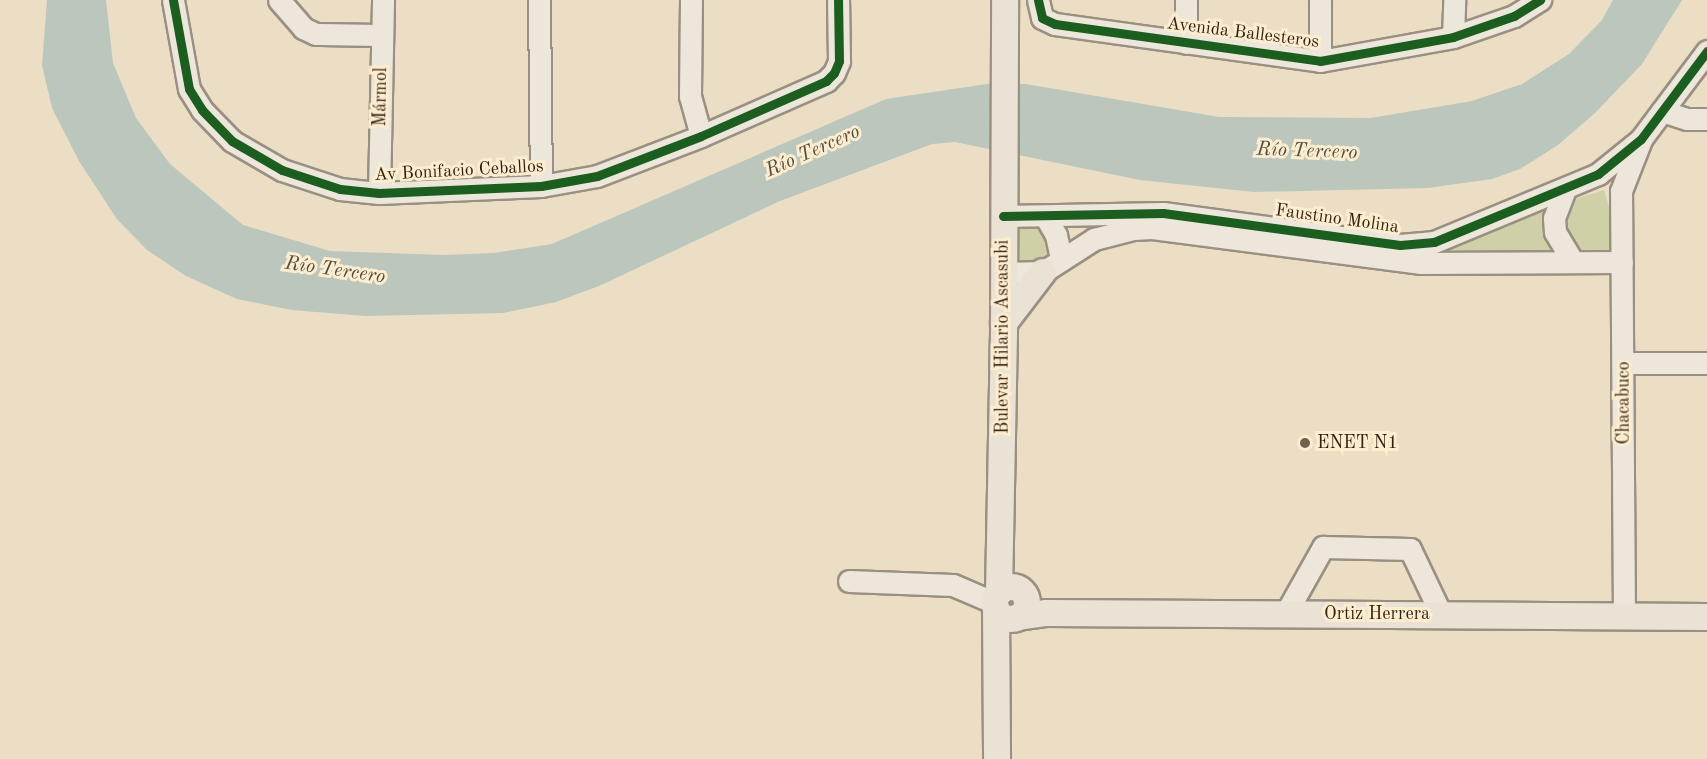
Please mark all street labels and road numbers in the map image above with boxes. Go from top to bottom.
street label: Avenida Ballesteros [1166,13,1320,53]
street label: Mármol [370,67,392,127]
street label: Av Bonifacio Ceballos [374,156,544,186]
street label: Faustino Molina [1274,200,1400,238]
street label: Bulevar Hilario Ascasubi [992,240,1014,434]
street label: Chacabuco [1613,361,1635,445]
street label: Ortiz Herrera [1324,603,1430,625]

